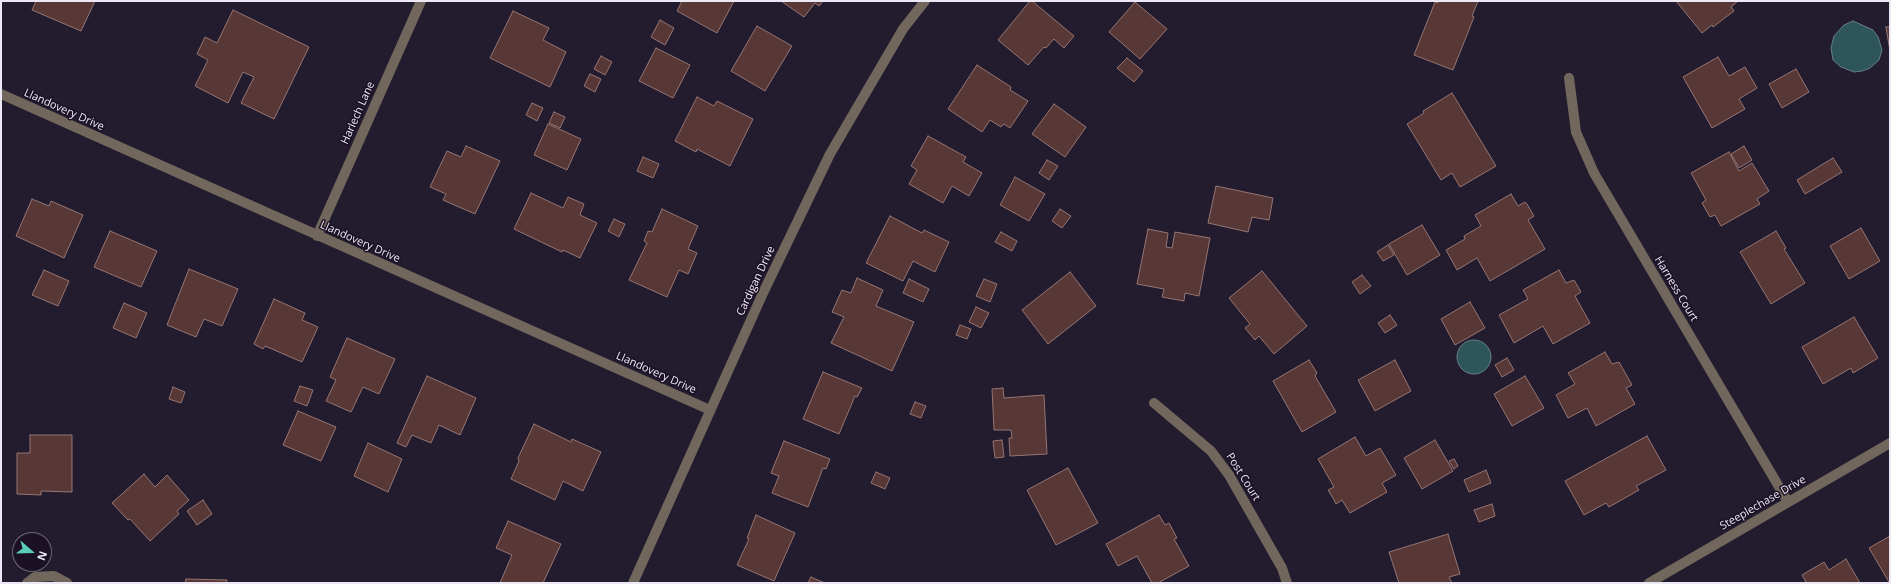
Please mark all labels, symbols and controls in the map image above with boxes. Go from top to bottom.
street label: Harlech Lane [338,80,378,146]
street label: Llandovery Drive [22,86,106,134]
street label: Llandovery Drive [318,218,402,266]
street label: Cardigan Drive [734,244,778,318]
street label: Harness Court [1651,254,1701,324]
street label: Llandovery Drive [614,349,698,397]
street label: Post Court [1223,451,1263,503]
street label: Steeplechase Drive [1718,473,1808,533]
north arrow [12,532,52,572]
text: N [34,549,51,563]

